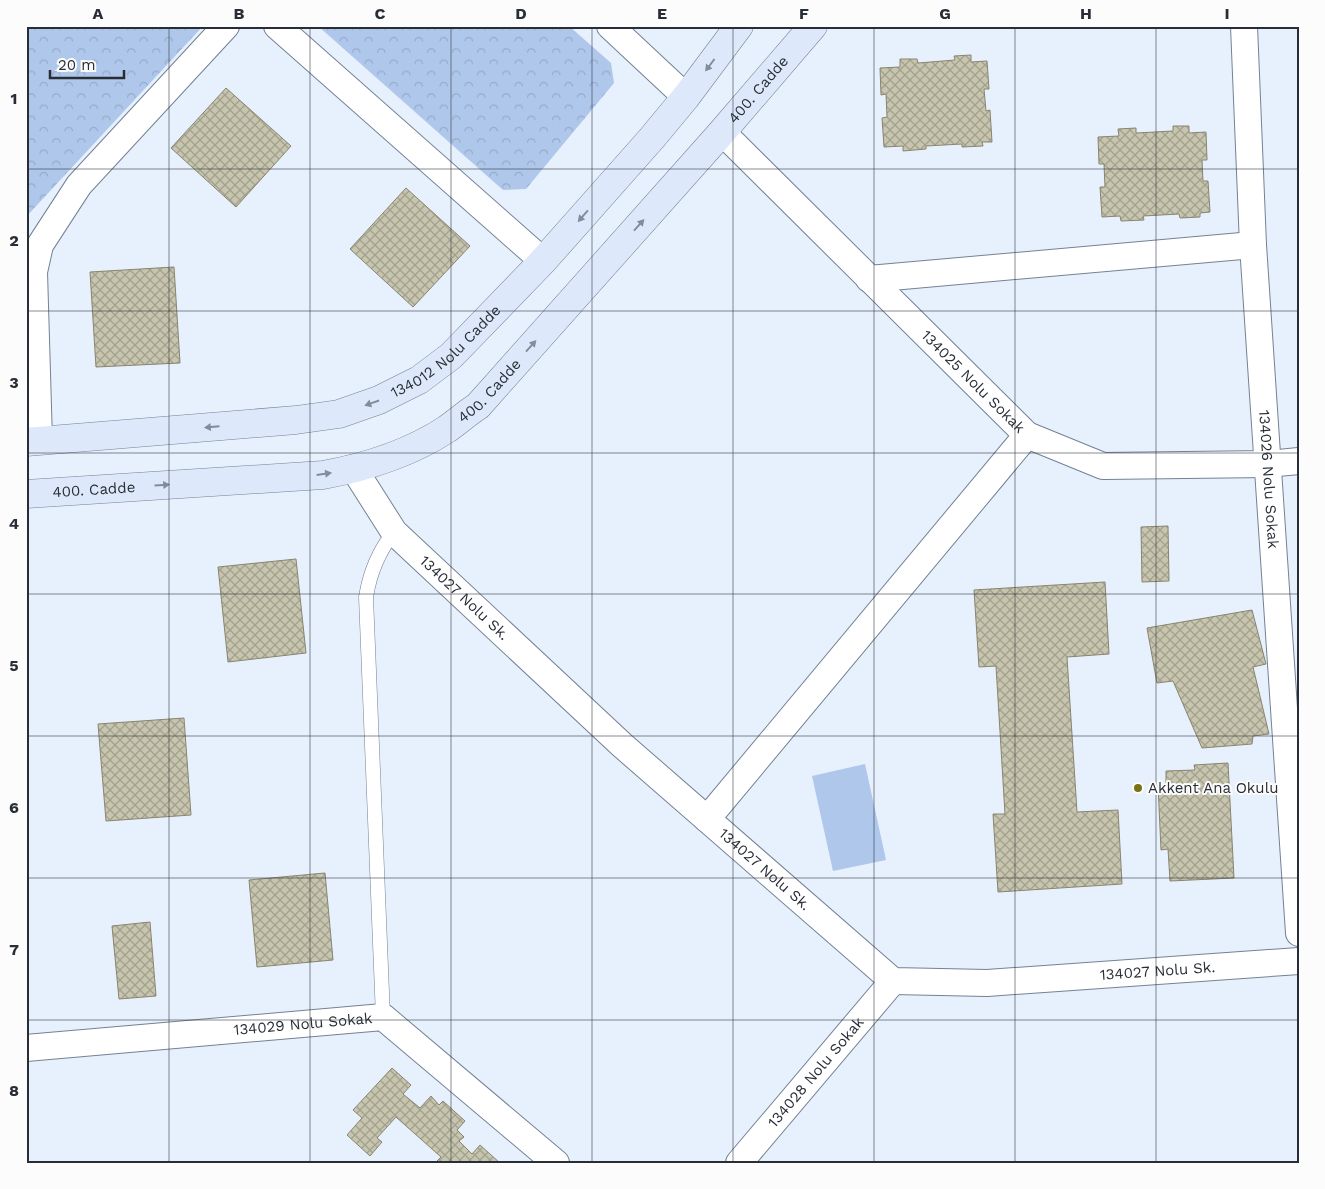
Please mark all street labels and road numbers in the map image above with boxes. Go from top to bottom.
street label: 400. Cadde [724,52,792,127]
street label: 134012 Nolu Cadde [388,301,504,402]
street label: 134025 Nolu Sokak [918,326,1029,437]
street label: 400. Cadde [454,355,525,427]
street label: 134026 Nolu Sokak [1255,409,1282,550]
street label: 400. Cadde [52,478,136,501]
street label: 134027 Nolu Sk. [416,552,513,644]
street label: 134027 Nolu Sk. [715,825,814,914]
street label: 134027 Nolu Sk. [1099,958,1216,984]
street label: 134029 Nolu Sokak [233,1009,374,1039]
street label: 134028 Nolu Sokak [764,1013,868,1131]

